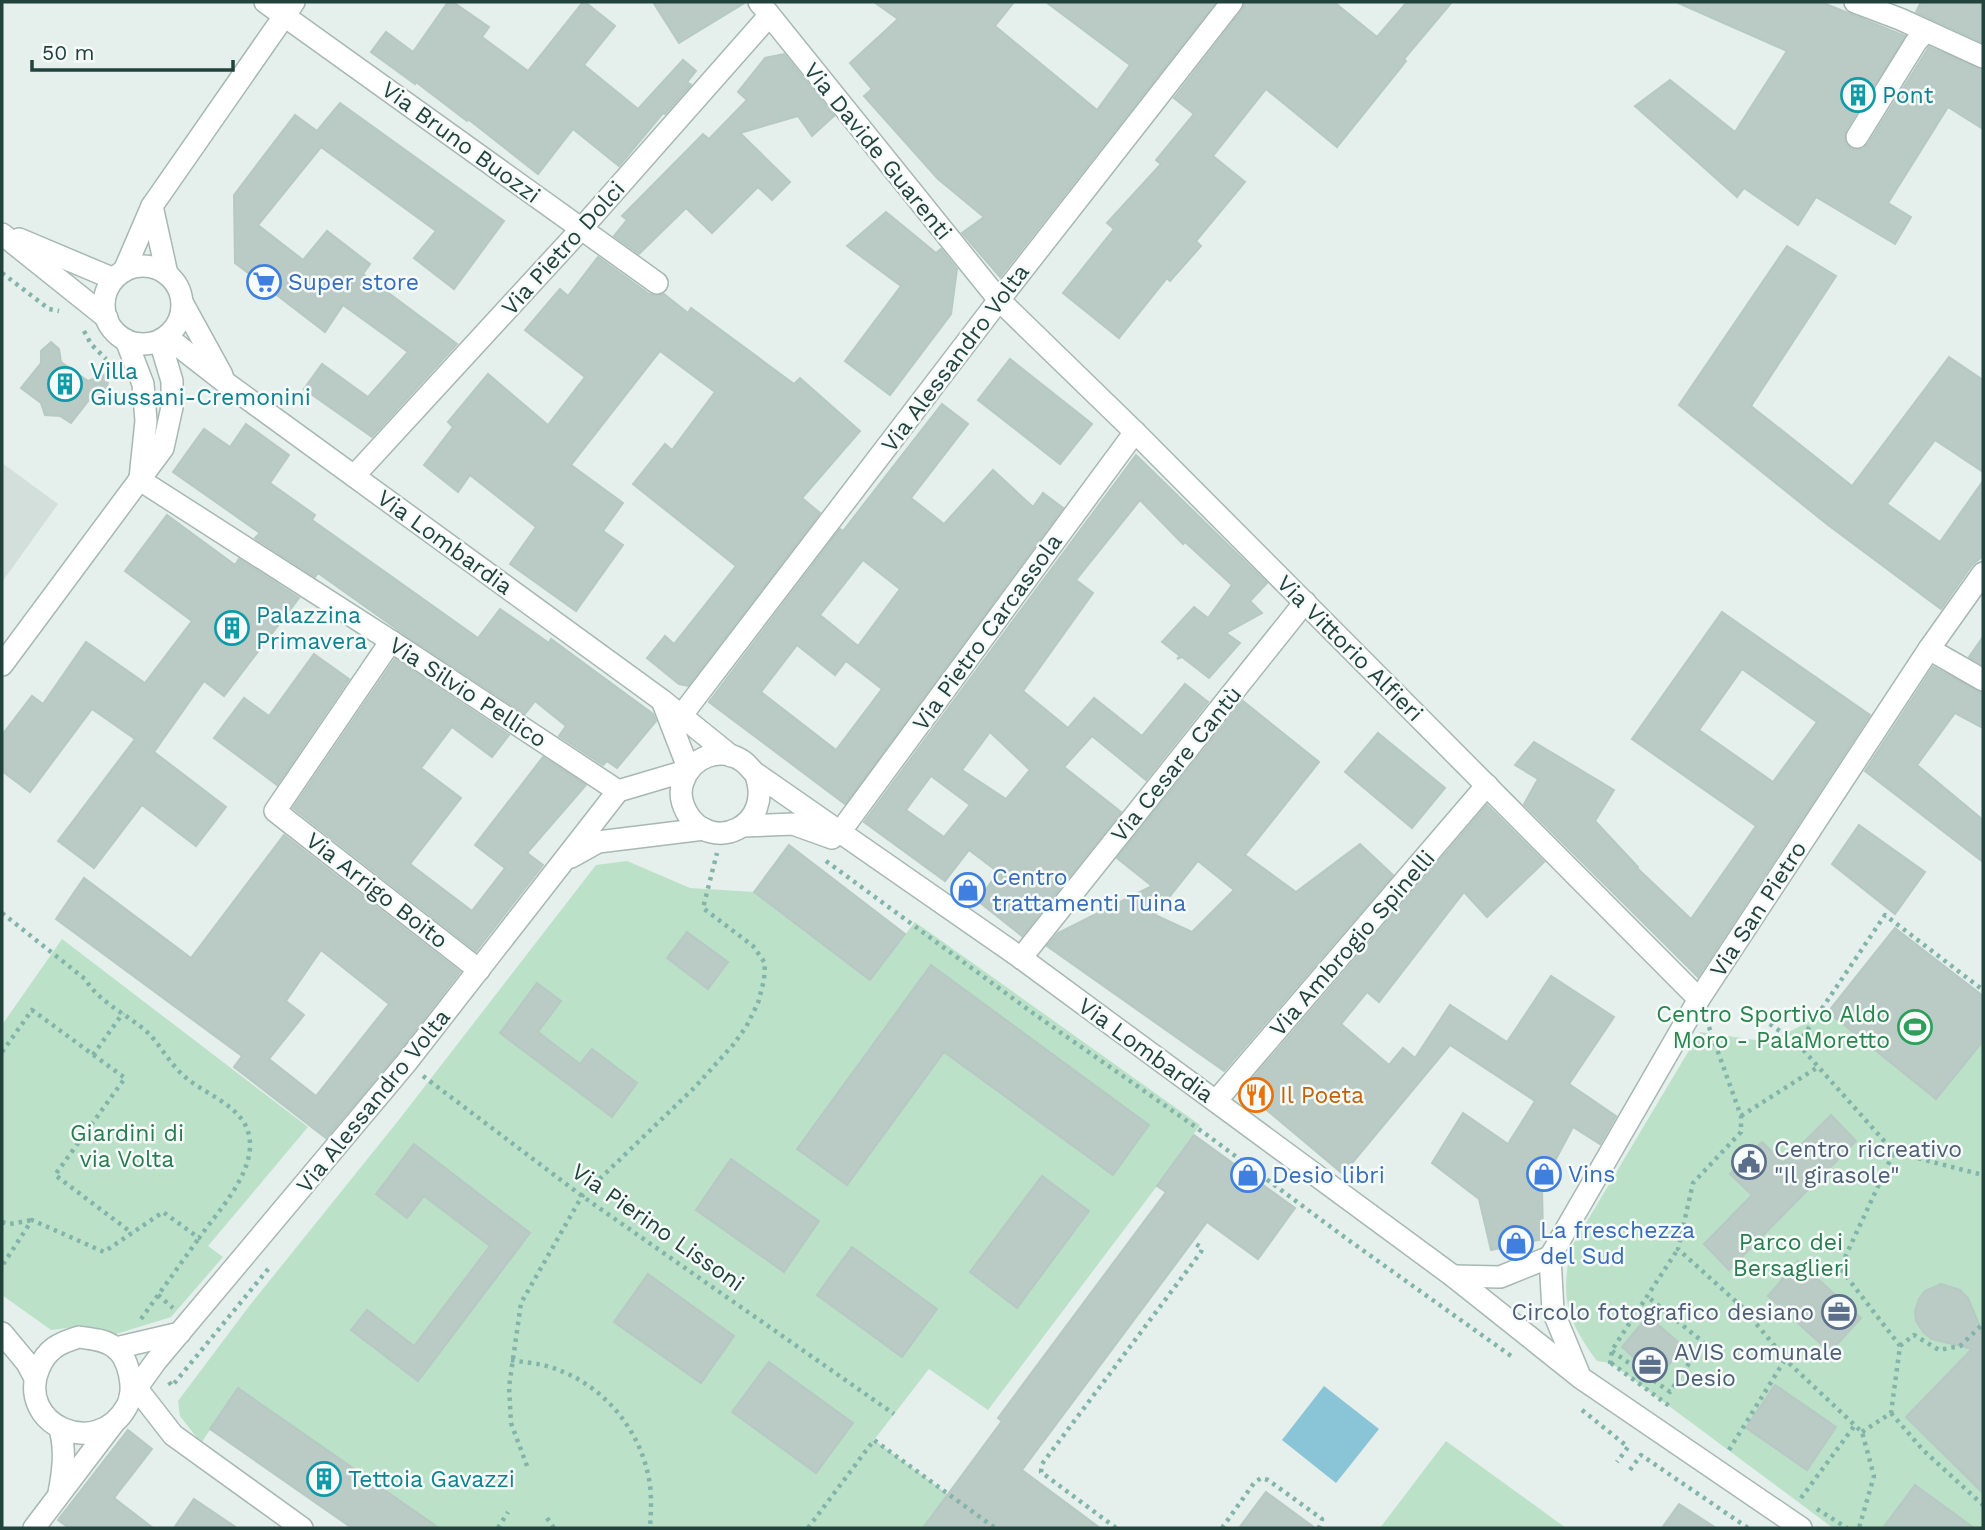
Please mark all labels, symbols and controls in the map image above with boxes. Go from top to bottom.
scale bar [32,28,233,72]
text: 50 m [42,40,94,65]
street label: Via Davide Guarenti [798,57,957,245]
street label: Via Bruno Buozzi [376,76,545,209]
building icon: Pont [1839,76,1877,114]
place label: Pont [1882,82,1934,109]
street label: Via Pietro Dolci [496,176,631,321]
street label: Via Alessandro Volta [876,259,1035,458]
supermarket icon: Super store [245,263,283,301]
place label: Super store [288,269,419,296]
place label: Villa Giussani-Cremonini [90,358,311,411]
building icon: Villa Giussani-Cremonini [46,365,84,403]
street label: Via Lombardia [372,484,518,600]
street label: Via Pietro Carcassola [907,529,1068,736]
street label: Via Vittorio Alfieri [1271,570,1428,727]
place label: Palazzina Primavera [256,602,367,655]
building icon: Palazzina Primavera [213,609,251,647]
street label: Via Silvio Pellico [384,631,552,753]
street label: Via Cesare Cantù [1105,681,1247,848]
street label: Via Arrigo Boito [300,827,453,954]
street label: Via San Pietro [1704,836,1812,982]
street label: Via Ambrogio Spinelli [1264,845,1441,1042]
place label: Centro trattamenti Tuina [992,864,1186,917]
shop icon: Centro trattamenti Tuina [949,871,987,909]
street label: Via Lombardia [1073,992,1219,1108]
place label: Centro Sportivo Aldo Moro - PalaMoretto [1656,1001,1890,1054]
street label: Via Alessandro Volta [291,1004,456,1199]
sports icon: Centro Sportivo Aldo Moro - PalaMoretto [1896,1008,1934,1046]
restaurant icon: Il Poeta [1237,1076,1275,1114]
place label: Il Poeta [1280,1082,1364,1109]
park label: Giardini di via Volta [70,1120,184,1173]
place label: Centro ricreativo "Il girasole" [1774,1136,1962,1189]
public building icon: Centro ricreativo "Il girasole" [1730,1143,1768,1181]
shop icon: Vins [1525,1155,1563,1193]
shop icon: Desio libri [1229,1156,1267,1194]
street label: Via Pierino Lissoni [566,1158,749,1297]
place label: Vins [1568,1161,1615,1188]
place label: Desio libri [1272,1162,1385,1189]
place label: La freschezza del Sud [1540,1217,1695,1270]
shop icon: La freschezza del Sud [1497,1224,1535,1262]
park label: Parco dei Bersaglieri [1733,1229,1849,1282]
office icon: Circolo fotografico desiano [1820,1293,1858,1331]
place label: Circolo fotografico desiano [1512,1299,1814,1326]
place label: AVIS comunale Desio [1674,1339,1842,1392]
office icon: AVIS comunale Desio [1631,1346,1669,1384]
building icon: Tettoia Gavazzi [305,1460,343,1498]
place label: Tettoia Gavazzi [348,1466,515,1493]

